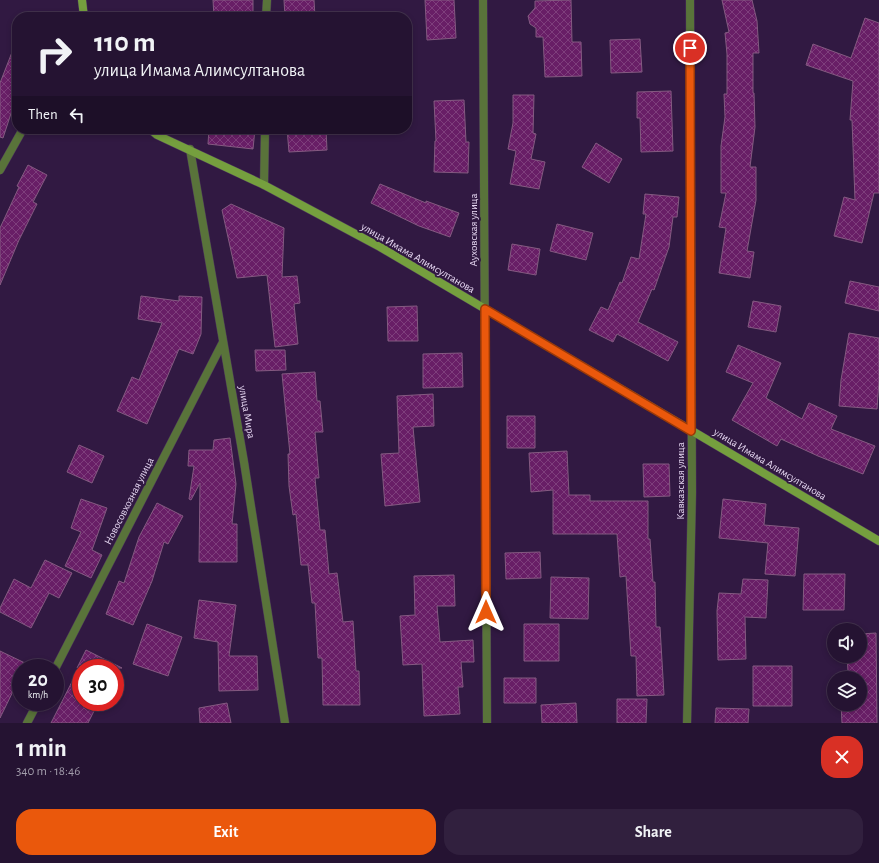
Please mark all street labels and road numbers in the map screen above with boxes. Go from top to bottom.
street label: Ауховская улица [468,193,479,267]
street label: улица Имама Алимсултанова [358,220,477,295]
street label: улица Мира [237,384,257,439]
street label: улица Имама Алимсултанова [711,426,828,502]
street label: Кавказская улица [675,442,686,520]
street label: Новосовхозная улица [102,456,156,546]

